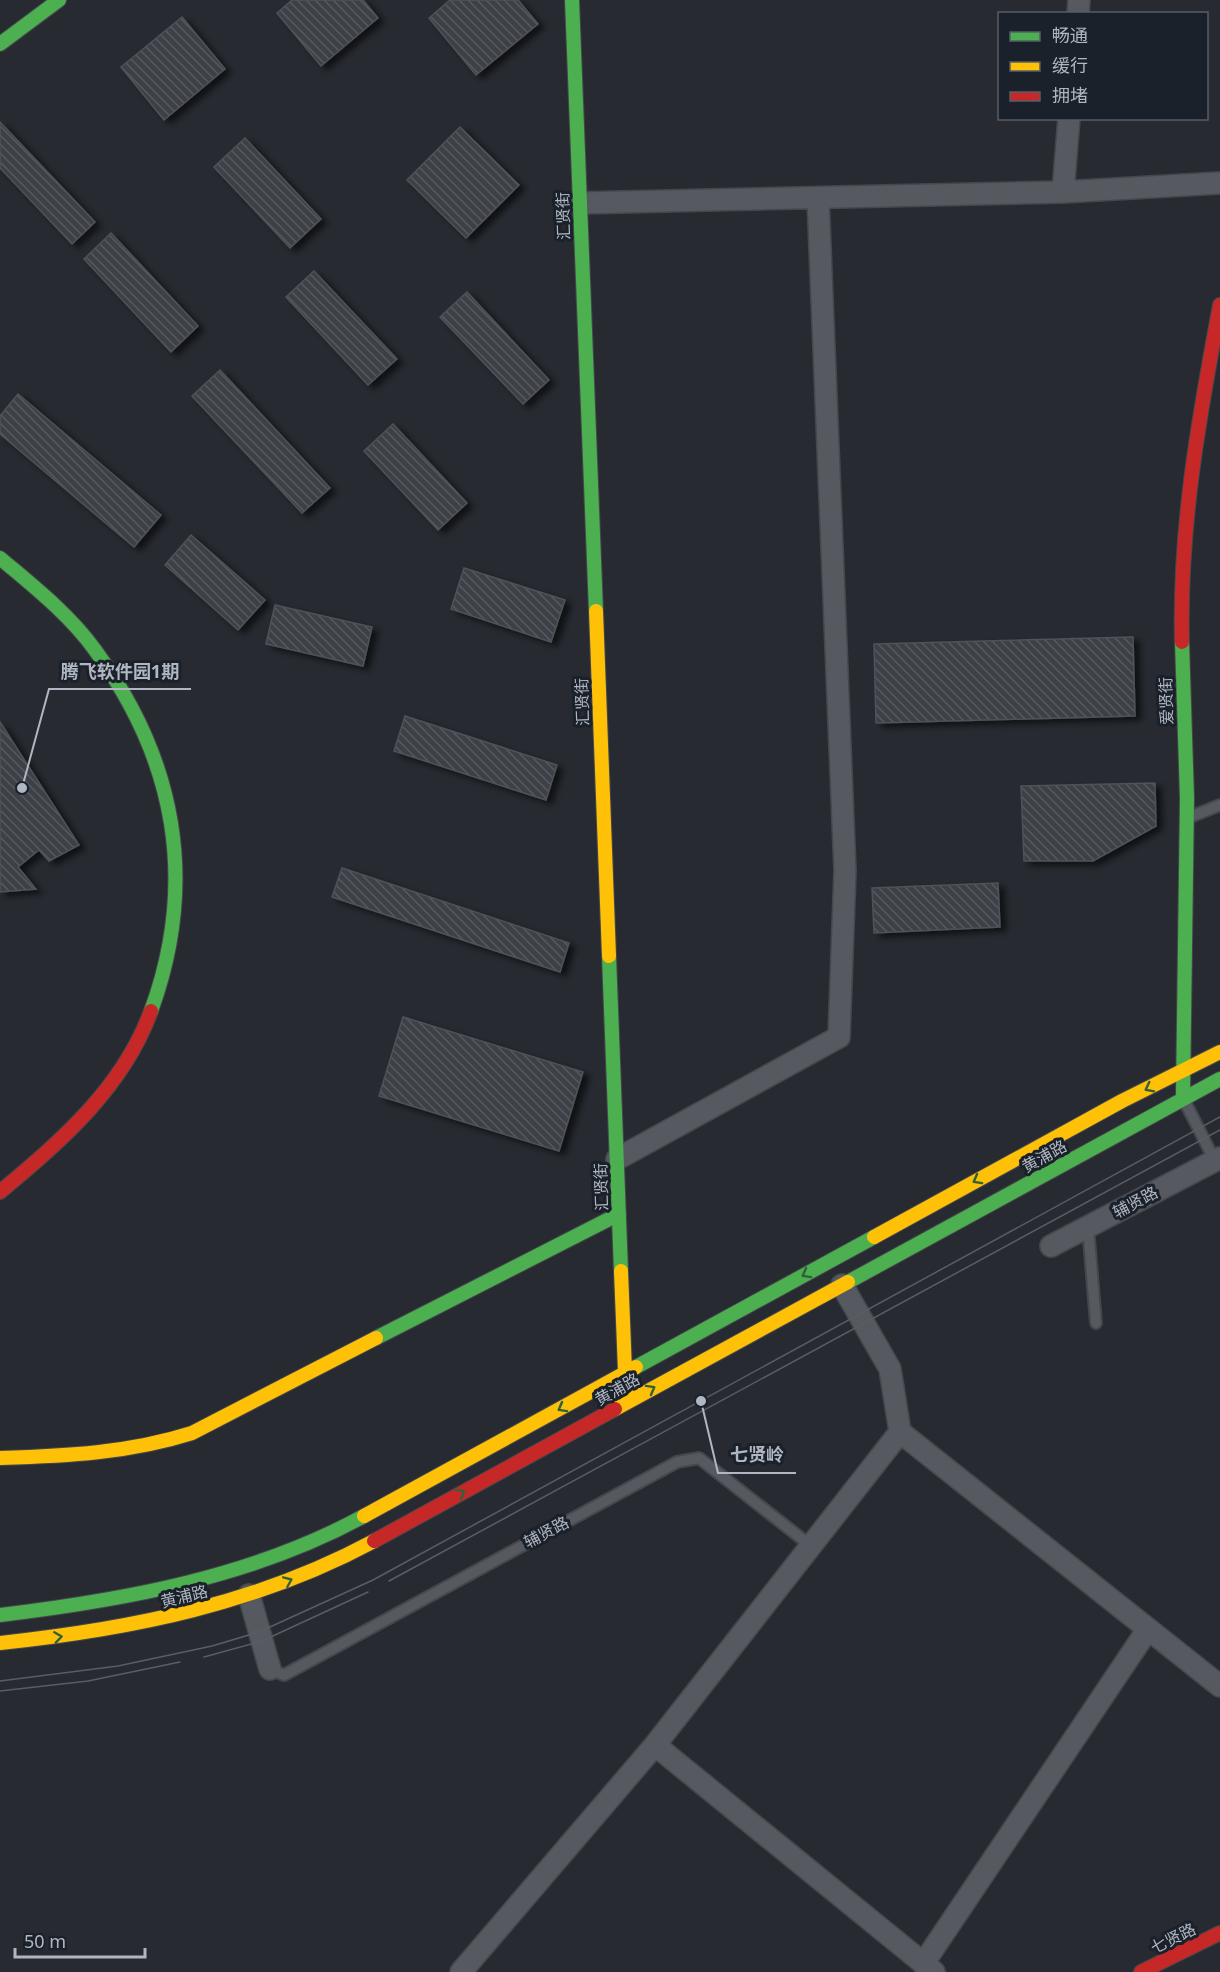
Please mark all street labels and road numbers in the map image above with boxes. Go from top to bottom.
street label: 汇贤街 [551,192,575,240]
street label: 爱贤街 [1154,677,1178,725]
street label: 汇贤街 [570,678,594,726]
street label: 黄浦路 [1018,1135,1070,1177]
street label: 汇贤街 [589,1163,613,1211]
street label: 辅贤路 [1109,1181,1161,1223]
street label: 黄浦路 [591,1368,643,1410]
street label: 辅贤路 [520,1511,572,1553]
street label: 黄浦路 [158,1580,210,1612]
street label: 七贤路 [1147,1918,1199,1958]

